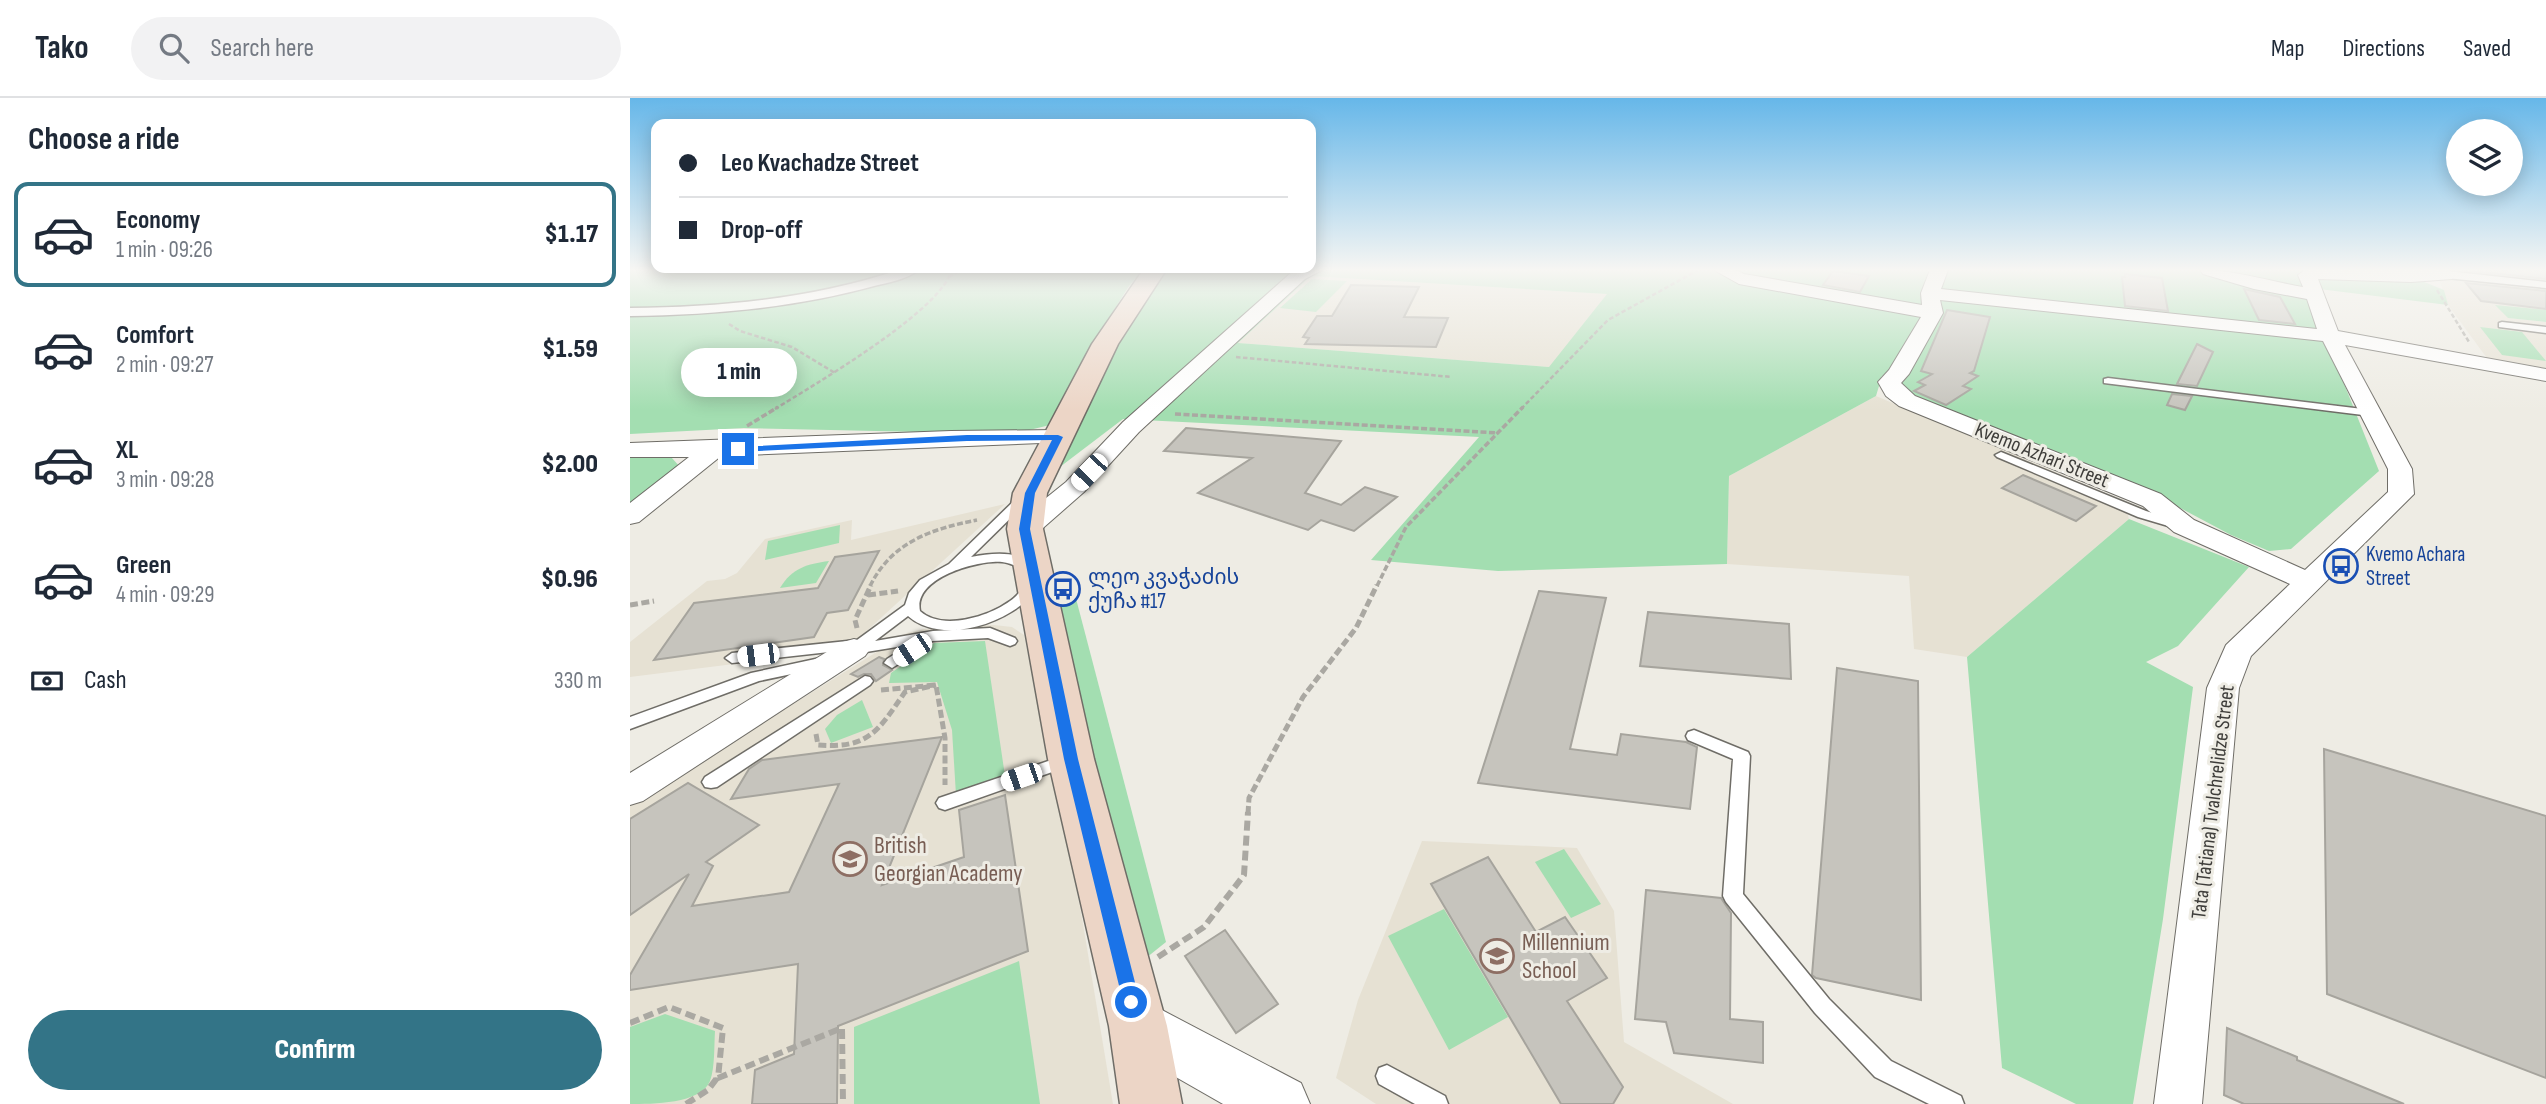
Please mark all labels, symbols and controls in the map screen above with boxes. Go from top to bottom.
search box [131,17,621,80]
text: Tako [35,28,89,68]
icon: search [155,29,193,67]
text: Search here [211,33,314,64]
text: Map [2271,34,2304,63]
text: Directions [2342,34,2425,63]
text: Saved [2463,34,2511,63]
map controls [2446,119,2523,196]
button: layers [2446,119,2523,196]
text: Choose a ride [28,120,180,159]
text: Leo Kvachadze Street [721,148,919,179]
icon: car [32,203,95,266]
text: Economy [116,205,200,236]
text: Drop-off [721,215,802,246]
text: $1.17 [545,219,598,250]
text: 1 min · 09:26 [116,236,213,264]
icon: car [32,318,95,381]
text: Comfort [116,320,194,351]
text: $1.59 [542,334,598,365]
callout: 1 min [680,348,796,396]
text: 2 min · 09:27 [116,351,213,379]
text: 1 min [717,358,761,386]
street label: Kvemo Azhari Street [1971,417,2113,493]
icon: car [32,433,95,496]
route end [722,433,754,465]
text: XL [116,435,138,466]
text: $2.00 [542,449,598,480]
car [1067,450,1112,494]
text: 3 min · 09:28 [116,466,214,494]
place label: Kvemo Achara Street [2366,542,2465,591]
bus stop icon: Kvemo Achara Street [2322,547,2360,585]
icon: car [32,548,95,611]
text: Green [116,550,171,581]
text: $0.96 [541,564,598,595]
place label: ლეო კვაჭაძის ქუჩა #17 [1088,565,1239,614]
bus stop icon: ლეო კვაჭაძის ქუჩა #17 [1044,570,1082,608]
text: 4 min · 09:29 [116,581,215,609]
car [889,630,936,670]
car [736,642,781,668]
icon: cash [28,662,66,700]
text: Cash [84,665,127,696]
text: 330 m [554,667,602,695]
street label: Tata (Tatiana) Tvalchrelidze Street [2186,684,2240,920]
car [998,760,1045,794]
place label: British Georgian Academy [874,831,1023,888]
school or university icon: British Georgian Academy [831,840,869,878]
place label: Millennium School [1522,928,1610,985]
school or university icon: Millennium School [1478,937,1516,975]
route start [1115,986,1147,1018]
button: Confirm [28,1010,602,1090]

